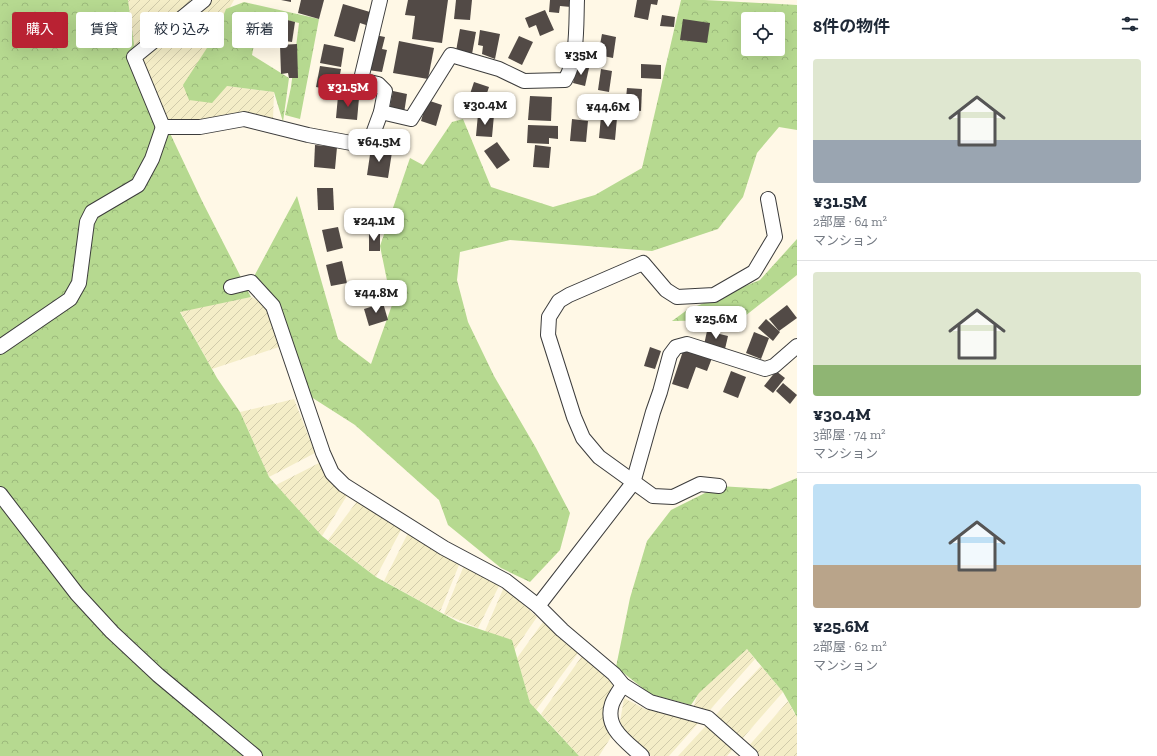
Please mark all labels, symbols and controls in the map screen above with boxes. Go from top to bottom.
chip: 購入 [12,12,68,48]
chip: 賃貸 [76,12,132,48]
chip: 絞り込み [140,12,224,48]
chip: 新着 [232,12,288,48]
map controls [741,12,785,56]
button: locate [741,12,785,56]
icon: filters [1119,13,1141,35]
text: 8件の物件 [813,16,890,36]
pin: ¥35M [557,42,605,76]
text: ¥35M [564,47,598,62]
pin: ¥31.5M [315,74,381,108]
text: ¥31.5M [327,79,369,94]
icon: home [941,85,1013,157]
pin: ¥30.4M [452,92,518,126]
pin: ¥44.6M [575,94,641,128]
text: ¥30.4M [463,97,507,112]
text: ¥44.6M [586,99,630,114]
pin: ¥64.5M [346,129,412,163]
text: ¥64.5M [357,134,401,149]
text: ¥31.5M [813,191,867,211]
pin: ¥24.1M [341,208,407,242]
text: ¥24.1M [353,213,395,228]
text: 2部屋 · 64 m² [813,214,887,229]
text: マンション [813,233,878,248]
pin: ¥44.8M [343,280,409,314]
text: ¥44.8M [354,285,398,300]
icon: home [941,298,1013,370]
pin: ¥25.6M [683,306,749,340]
text: ¥25.6M [695,311,737,326]
text: ¥30.4M [813,404,871,424]
text: 3部屋 · 74 m² [813,427,886,442]
text: マンション [813,446,878,461]
icon: home [941,510,1013,582]
text: ¥25.6M [813,616,869,636]
text: 2部屋 · 62 m² [813,639,887,654]
text: マンション [813,658,878,673]

